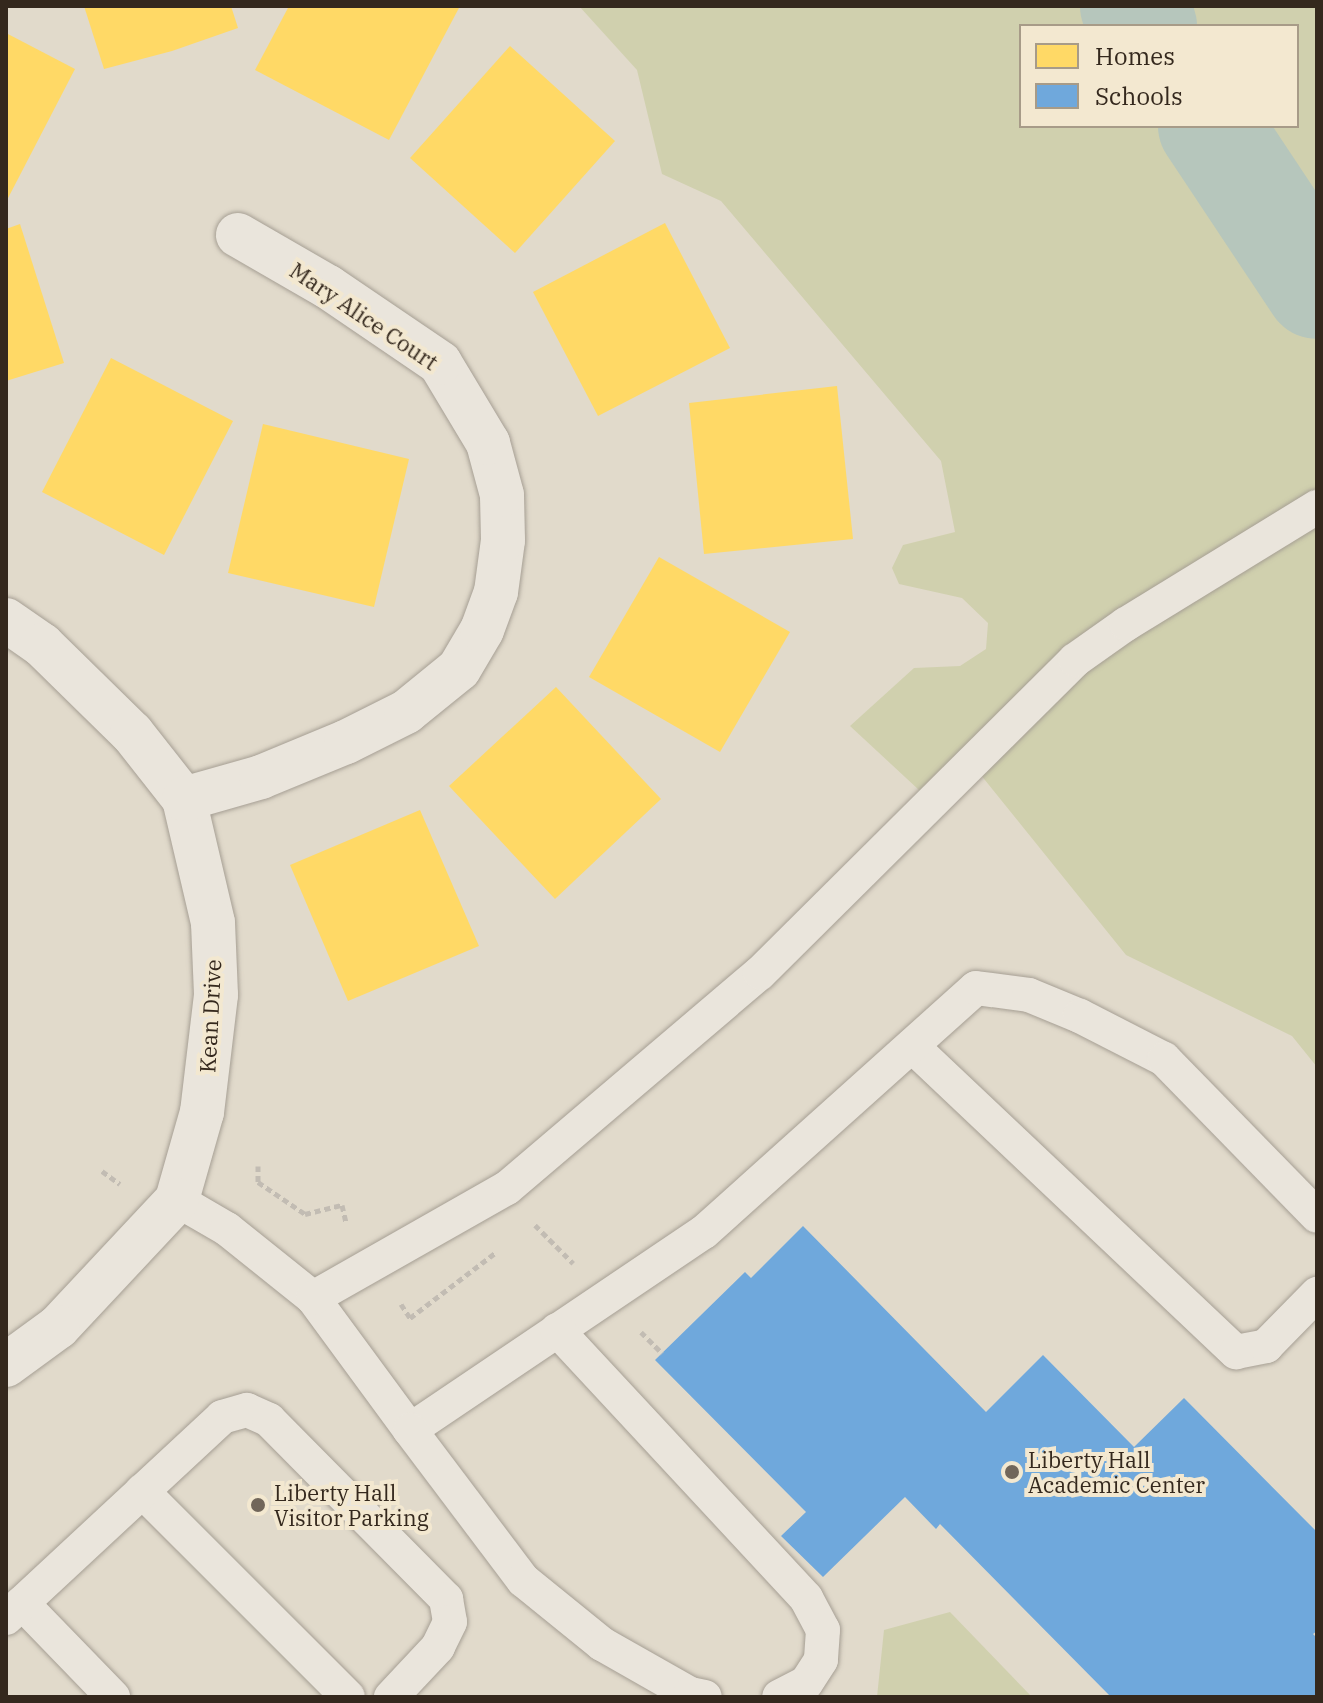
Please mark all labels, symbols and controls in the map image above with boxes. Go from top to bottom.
legend [1019,24,1299,128]
text: Homes [1095,40,1175,72]
text: Schools [1095,80,1183,112]
street label: Mary Alice Court [285,257,443,375]
street label: Kean Drive [194,959,226,1073]
place label: Liberty Hall Academic Center [1028,1446,1205,1498]
marker: Liberty Hall Academic Center [1003,1463,1021,1481]
place label: Liberty Hall Visitor Parking [274,1479,429,1530]
marker: Liberty Hall Visitor Parking [249,1496,267,1514]

